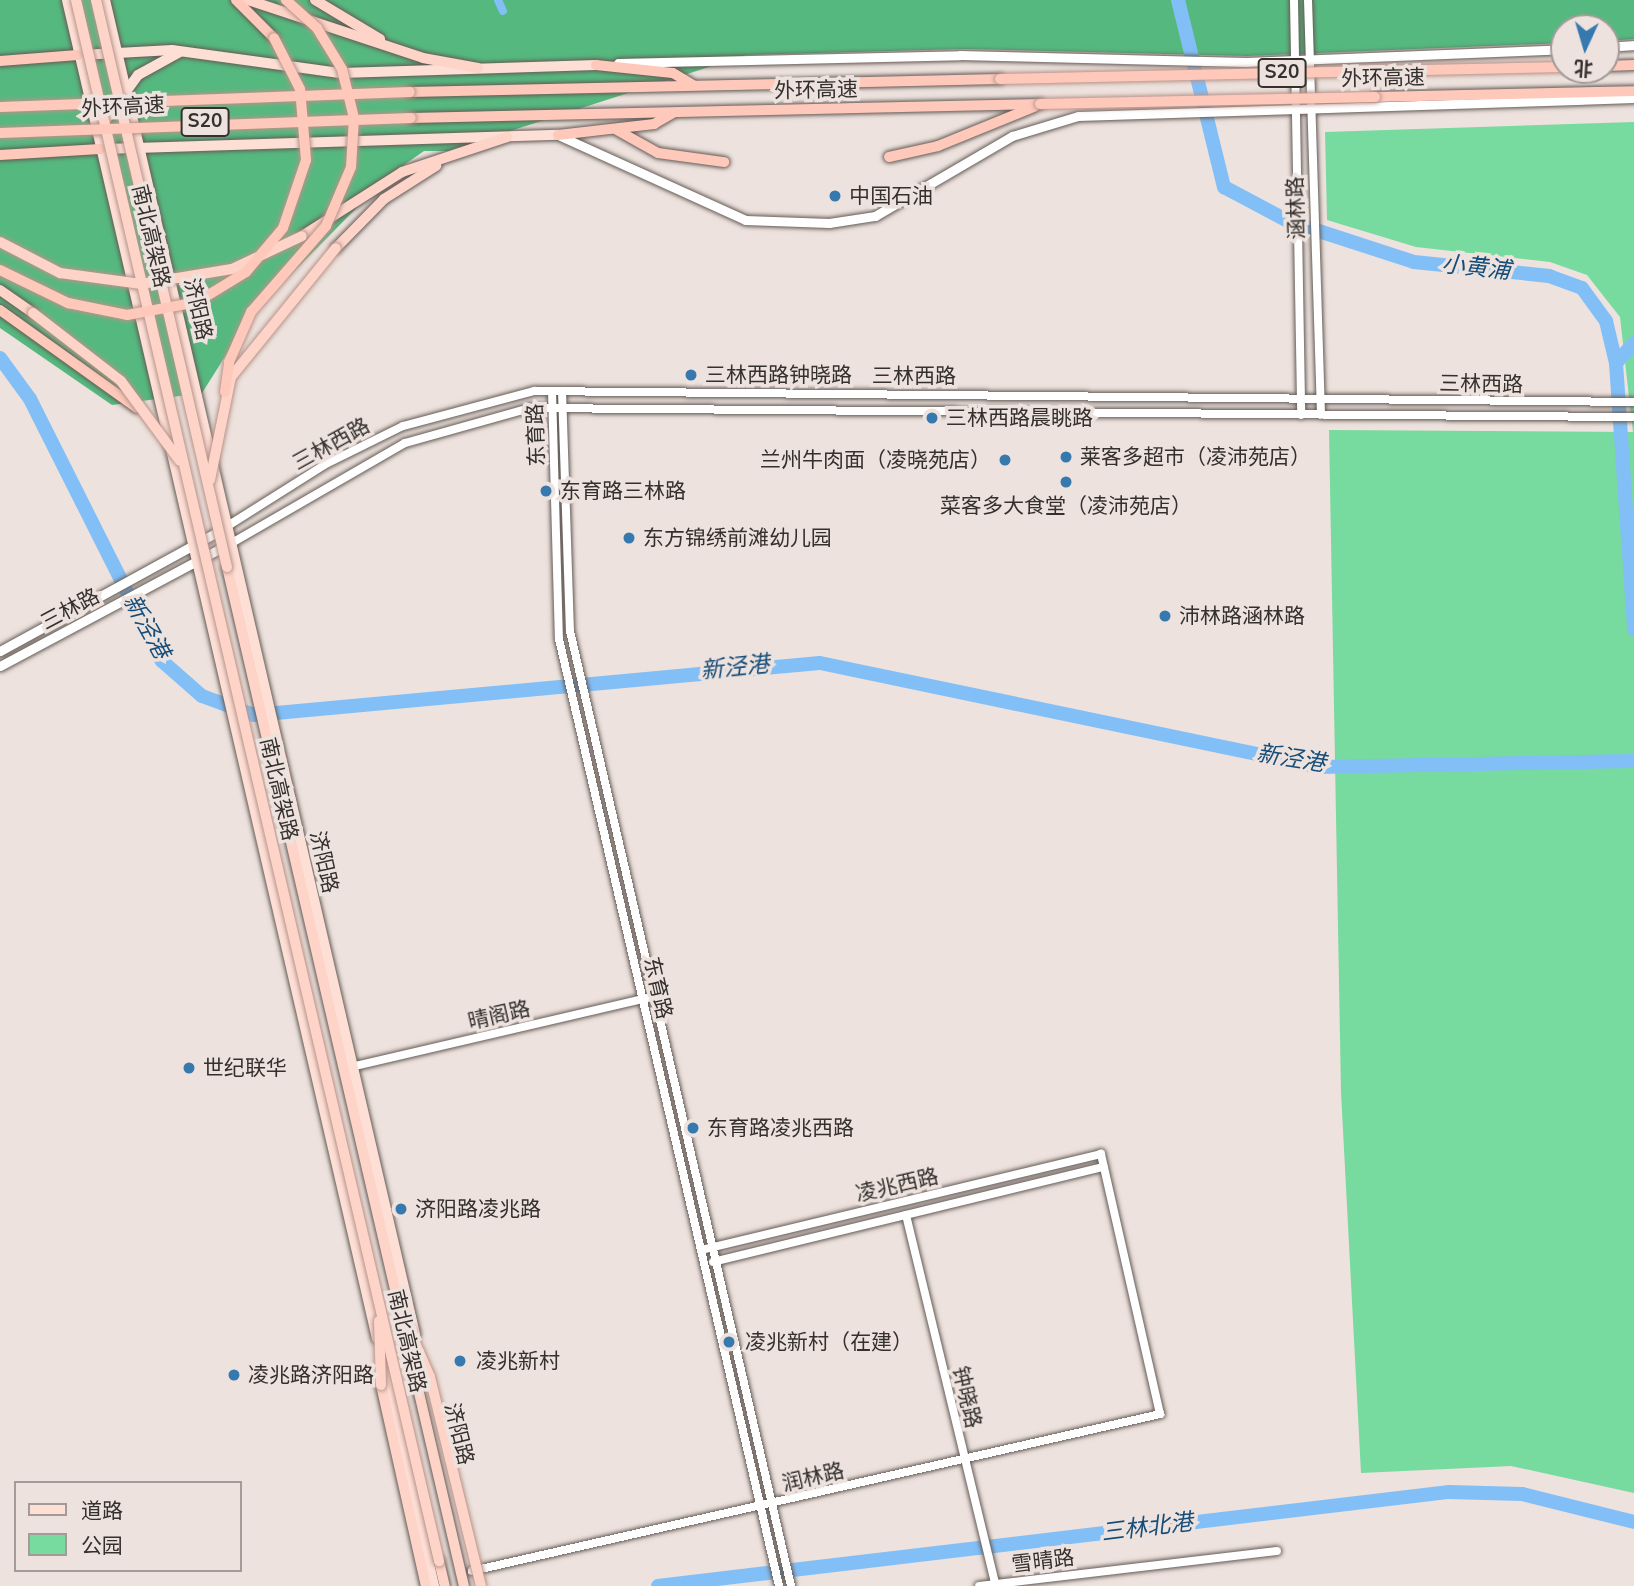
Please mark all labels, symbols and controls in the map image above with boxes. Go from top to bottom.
north arrow [1550,14,1620,84]
text: 北 [1573,54,1594,82]
road number: S20 [1258,58,1306,88]
street label: 外环高速 [1341,65,1425,91]
street label: 外环高速 [774,77,858,103]
street label: 外环高速 [80,92,166,122]
road number: S20 [180,106,230,138]
street label: 涵林路 [1282,176,1310,240]
street label: 南北高架路 [127,182,175,290]
place label: 中国石油 [849,183,933,209]
marker: 中国石油 [827,188,843,204]
water label: 小黄浦 [1440,251,1512,285]
street label: 济阳路 [179,275,217,343]
place label: 三林西路钟晓路 [705,362,852,388]
street label: 三林西路 [872,363,956,389]
marker: 三林西路钟晓路 [683,367,699,383]
street label: 三林西路 [1439,371,1523,397]
street label: 东育路 [522,403,550,467]
place label: 三林西路晨眺路 [946,405,1093,431]
marker: 三林西路晨眺路 [924,410,940,426]
street label: 三林西路 [288,413,374,475]
place label: 莱客多超市（凌沛苑店） [1080,444,1311,470]
place label: 兰州牛肉面（凌晓苑店） [760,447,991,473]
marker: 莱客多超市（凌沛苑店） [1058,449,1074,465]
marker: 兰州牛肉面（凌晓苑店） [997,452,1013,468]
marker: 菜客多大食堂（凌沛苑店） [1058,474,1074,490]
place label: 东育路三林路 [560,478,686,504]
marker: 东育路三林路 [538,483,554,499]
place label: 菜客多大食堂（凌沛苑店） [940,493,1192,519]
place label: 东方锦绣前滩幼儿园 [643,525,832,551]
marker: 东方锦绣前滩幼儿园 [621,530,637,546]
street label: 三林路 [36,583,104,635]
water label: 新泾港 [117,590,175,664]
place label: 沛林路涵林路 [1179,603,1305,629]
marker: 沛林路涵林路 [1157,608,1173,624]
water label: 新泾港 [699,651,771,685]
street label: 南北高架路 [255,735,303,843]
water label: 新泾港 [1255,740,1327,778]
street label: 济阳路 [305,828,343,896]
street label: 东育路 [639,954,677,1022]
street label: 晴阁路 [465,996,533,1034]
place label: 世纪联华 [203,1055,287,1081]
marker: 世纪联华 [181,1060,197,1076]
place label: 东育路凌兆西路 [707,1115,854,1141]
marker: 东育路凌兆西路 [685,1120,701,1136]
street label: 凌兆西路 [853,1163,941,1207]
place label: 济阳路凌兆路 [415,1196,541,1222]
marker: 济阳路凌兆路 [393,1201,409,1217]
street label: 南北高架路 [383,1287,431,1395]
place label: 凌兆新村（在建） [745,1329,913,1355]
marker: 凌兆新村（在建） [719,1332,739,1352]
place label: 凌兆新村 [476,1348,560,1374]
marker: 凌兆新村 [450,1351,470,1371]
place label: 凌兆路济阳路 [248,1362,374,1388]
street label: 钟晓路 [948,1363,986,1431]
marker: 凌兆路济阳路 [226,1367,242,1383]
street label: 济阳路 [439,1400,479,1468]
street label: 润林路 [779,1458,847,1496]
legend [14,1481,242,1572]
text: 道路 [81,1497,123,1525]
water label: 三林北港 [1100,1509,1194,1547]
text: 公园 [81,1532,123,1560]
street label: 雪晴路 [1010,1545,1076,1577]

